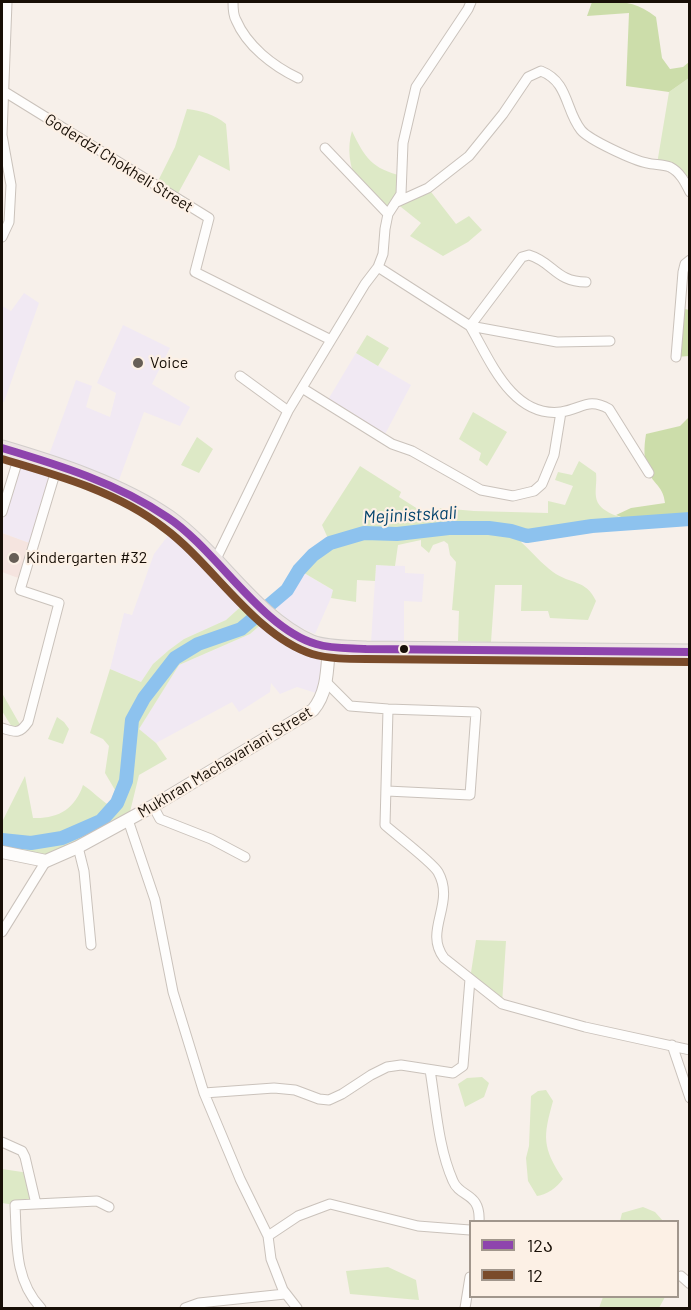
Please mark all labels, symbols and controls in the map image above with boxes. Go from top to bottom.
street label: Goderdzi Chokheli Street [41,109,197,217]
place label: Voice [150,353,188,373]
marker: Voice [131,356,145,370]
water label: Mejinistskali [362,502,458,528]
place label: Kindergarten #32 [26,548,147,568]
marker: Kindergarten #32 [7,551,21,565]
unlabelled marker [398,643,410,655]
street label: Mukhran Machavariani Street [134,702,316,822]
legend [469,1220,679,1298]
text: 12ა [527,1234,553,1256]
text: 12 [527,1264,543,1286]

